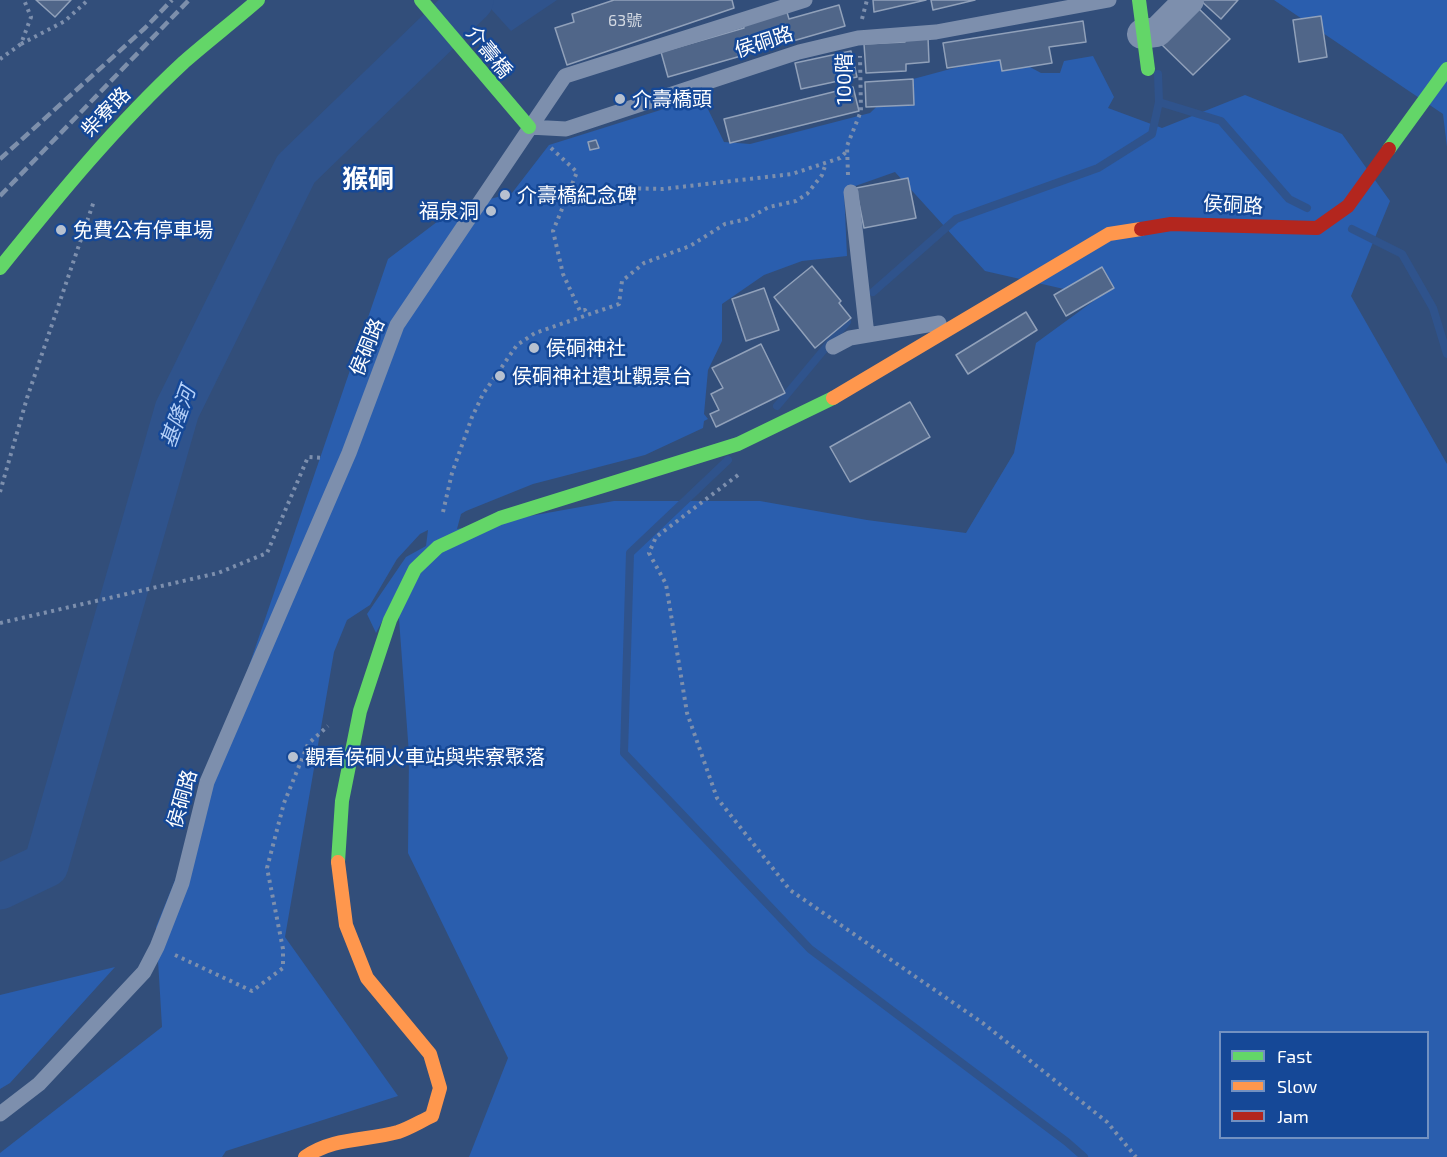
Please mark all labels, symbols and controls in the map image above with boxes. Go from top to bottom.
house number: 63號 [608,11,642,31]
street label: 介壽橋 [461,21,517,83]
street label: 侯硐路 [732,21,796,63]
street label: 100階 [832,53,856,105]
street label: 柴寮路 [77,82,135,142]
place label: 介壽橋頭 [632,87,712,111]
marker: 介壽橋頭 [613,92,627,106]
district label: 猴硐 [342,163,394,195]
place label: 介壽橋紀念碑 [517,183,637,207]
marker: 介壽橋紀念碑 [498,188,512,202]
street label: 侯硐路 [1202,191,1264,219]
place label: 福泉洞 [419,199,479,223]
marker: 福泉洞 [484,204,498,218]
place label: 免費公有停車場 [73,218,213,242]
marker: 免費公有停車場 [54,223,68,237]
street label: 侯硐路 [345,315,389,379]
place label: 侯硐神社 [546,336,626,360]
marker: 侯硐神社 [527,341,541,355]
place label: 侯硐神社遺址觀景台 [512,364,692,388]
marker: 侯硐神社遺址觀景台 [493,369,507,383]
water label: 基隆河 [155,383,201,451]
place label: 觀看侯硐火車站與柴寮聚落 [305,745,545,769]
marker: 觀看侯硐火車站與柴寮聚落 [286,750,300,764]
street label: 侯硐路 [162,767,202,831]
legend [1219,1031,1429,1139]
text: Fast [1277,1045,1312,1067]
text: Slow [1277,1075,1317,1097]
text: Jam [1277,1105,1309,1127]

